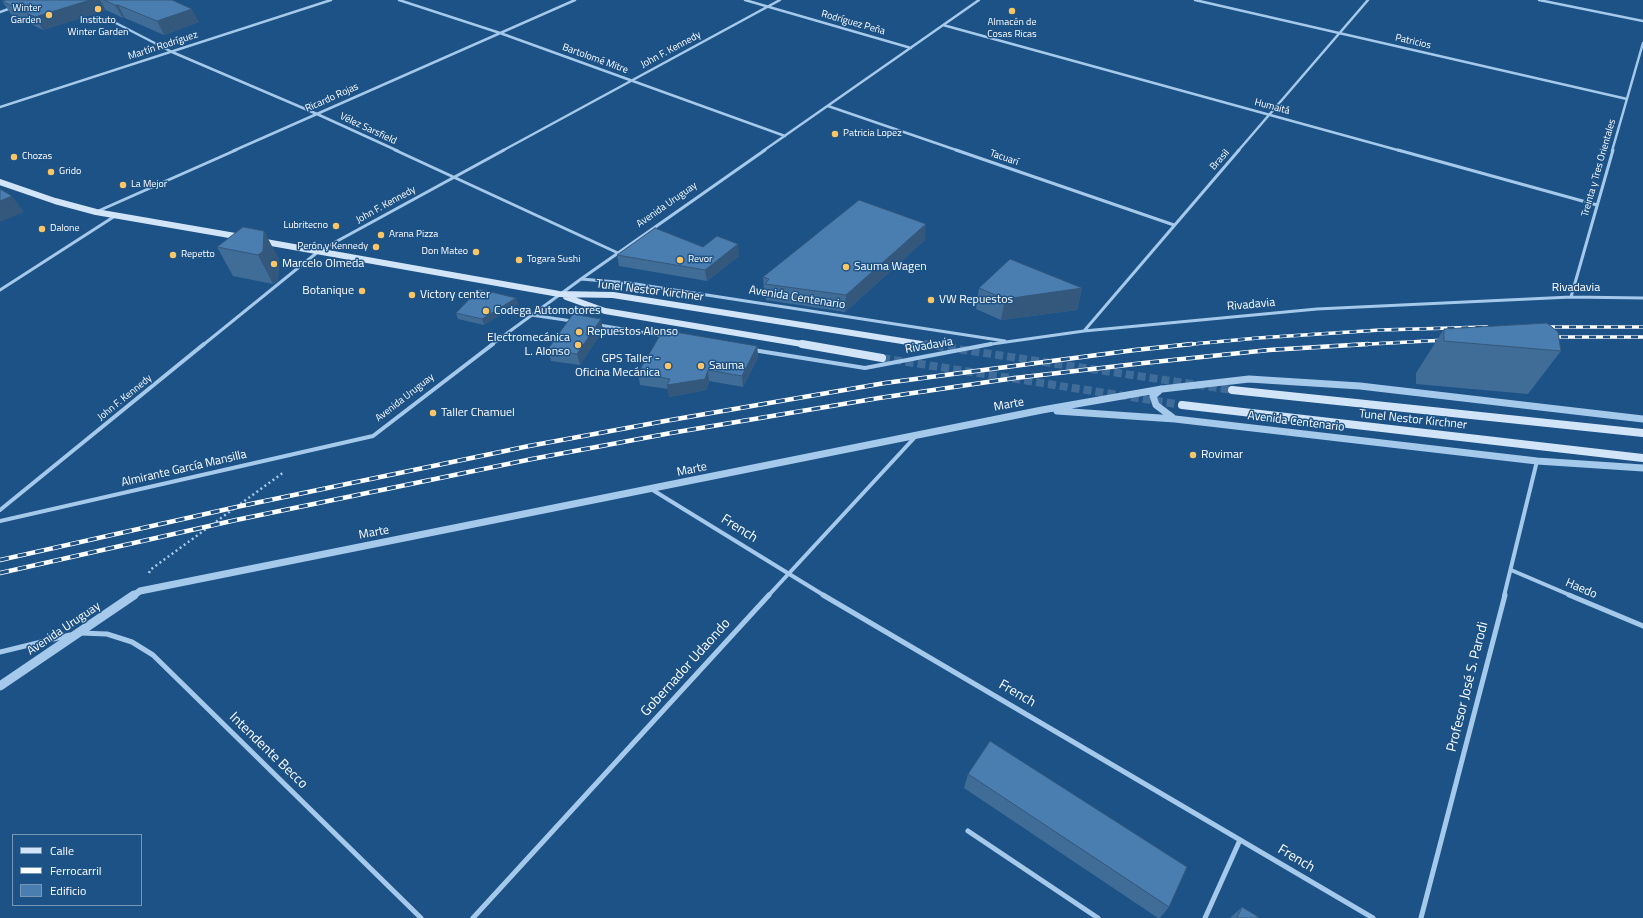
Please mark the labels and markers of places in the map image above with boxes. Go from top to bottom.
place label: Winter Garden [11,3,41,26]
marker: Instituto Winter Garden [93,4,103,14]
marker: Almacén de Cosas Ricas [1007,6,1017,16]
marker: Winter Garden [44,10,54,20]
place label: Instituto Winter Garden [68,15,128,38]
place label: Almacén de Cosas Ricas [987,17,1037,40]
place label: Patricia Lopez [843,128,902,140]
marker: Patricia Lopez [830,129,840,139]
place label: Chozas [22,151,52,163]
marker: Chozas [9,152,19,162]
place label: Grido [59,166,81,178]
marker: Grido [46,167,56,177]
place label: La Mejor [131,179,167,191]
marker: La Mejor [118,180,128,190]
place label: Lubritecno [283,220,328,232]
marker: Lubritecno [331,221,341,231]
place label: Dalone [50,223,79,235]
marker: Dalone [37,224,47,234]
place label: Arana Pizza [389,229,438,241]
marker: Arana Pizza [376,230,386,240]
place label: Perón y Kennedy [297,241,368,253]
marker: Perón y Kennedy [371,242,381,252]
place label: Don Mateo [421,246,468,258]
marker: Don Mateo [471,247,481,257]
place label: Repetto [181,249,215,261]
marker: Repetto [168,250,178,260]
place label: Togara Sushi [527,254,580,266]
place label: Revor [688,254,712,266]
marker: Togara Sushi [514,255,524,265]
marker: Revor [675,255,685,265]
place label: Marcelo Olmeda [282,257,364,271]
marker: Marcelo Olmeda [269,259,279,269]
place label: Sauma Wagen [854,260,927,274]
marker: Sauma Wagen [841,262,851,272]
place label: Botanique [302,284,354,298]
marker: Botanique [357,286,367,296]
place label: Victory center [420,288,490,302]
marker: Victory center [407,290,417,300]
place label: VW Repuestos [939,293,1013,307]
marker: VW Repuestos [926,295,936,305]
place label: Codega Automotores [494,304,601,318]
marker: Codega Automotores [481,306,491,316]
place label: Repuestos Alonso [587,325,678,339]
marker: Repuestos Alonso [574,327,584,337]
place label: Electromecánica L. Alonso [487,331,570,359]
marker: Electromecánica L. Alonso [573,340,583,350]
place label: GPS Taller - Oficina Mecánica [575,352,660,380]
place label: Sauma [709,359,744,373]
marker: GPS Taller - Oficina Mecánica [663,361,673,371]
marker: Sauma [696,361,706,371]
place label: Taller Chamuel [441,406,515,420]
marker: Taller Chamuel [428,408,438,418]
place label: Rovimar [1201,448,1243,462]
marker: Rovimar [1188,450,1198,460]

